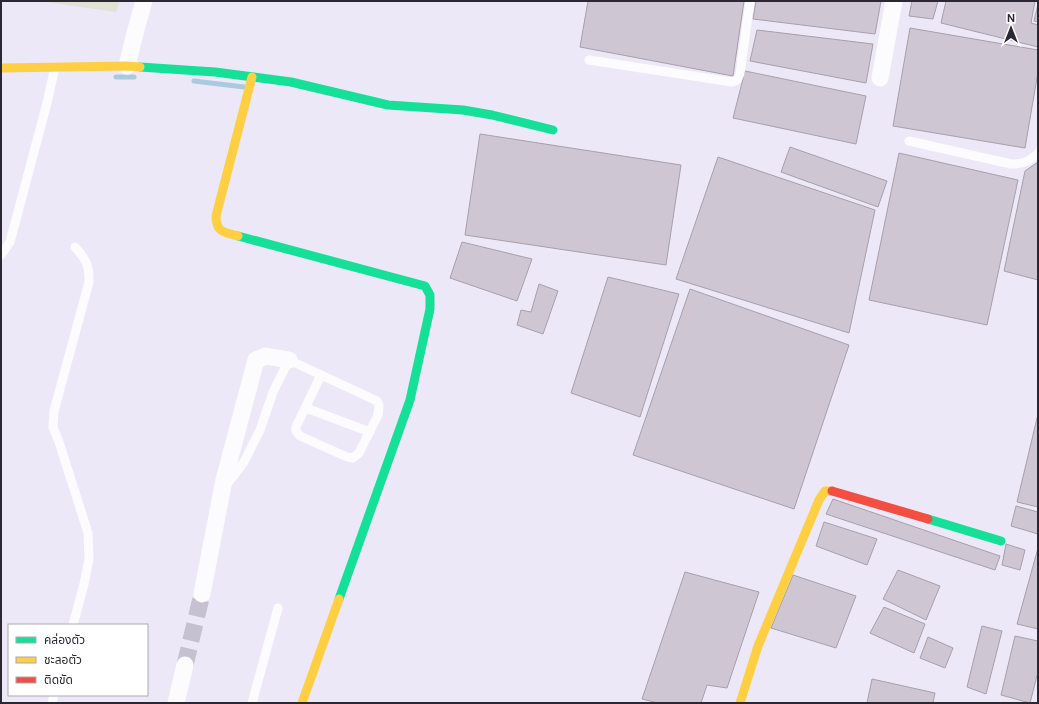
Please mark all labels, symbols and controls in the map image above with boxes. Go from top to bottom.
north arrow [991,8,1031,48]
text: N [1007,11,1015,25]
legend [8,624,148,696]
text: คล่องตัว [44,632,85,648]
text: ชะลอตัว [44,652,82,668]
text: ติดขัด [44,672,73,688]

